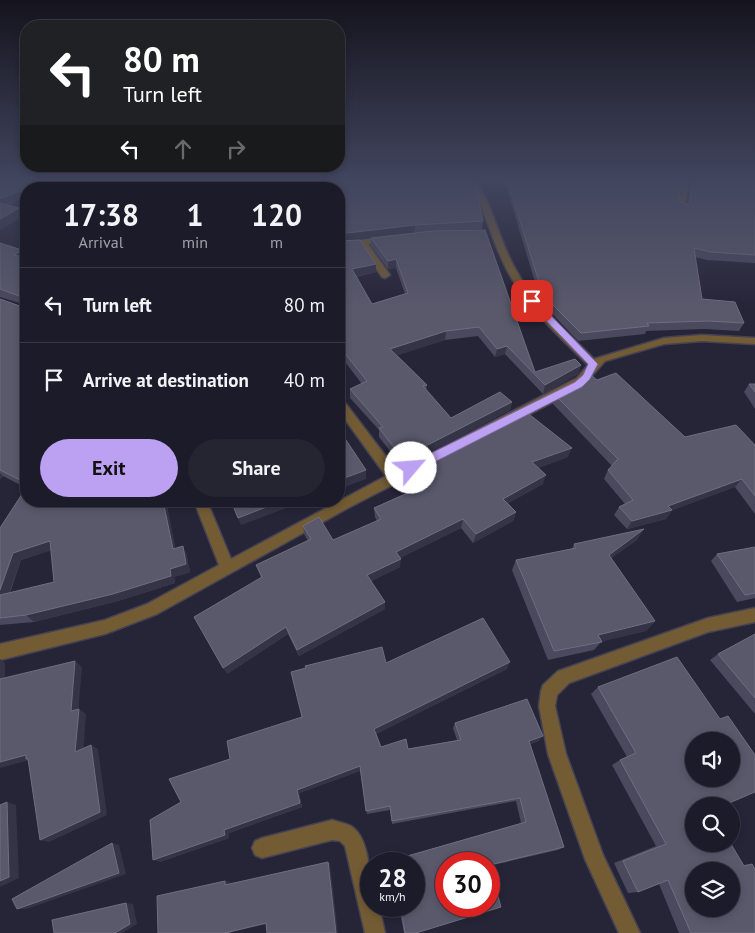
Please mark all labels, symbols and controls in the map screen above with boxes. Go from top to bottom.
text: 80 m [123,36,200,82]
icon: left [40,40,105,105]
text: Turn left [123,80,202,108]
icon: left [116,135,144,163]
icon: ahead [169,135,197,163]
icon: right [222,135,250,163]
text: 17:38 [63,195,139,234]
text: 1 [187,195,204,234]
text: 120 [251,195,302,234]
text: Arrival [79,232,123,252]
text: min [182,232,208,252]
text: m [270,232,283,252]
pin [511,280,553,322]
icon: arrive [518,287,546,315]
icon: left [40,291,68,319]
text: Turn left [83,293,152,317]
text: 80 m [284,293,325,317]
icon: arrive [40,366,68,394]
text: Arrive at destination [83,368,249,392]
text: 40 m [284,368,325,392]
button: Exit [40,439,178,497]
button: Share [188,439,325,497]
position arrow [384,441,436,493]
map controls [685,732,740,917]
button: sound [685,732,740,787]
button: search [685,797,740,852]
speed limit sign: 30 [435,852,500,917]
text: 28 [378,862,407,894]
button: layers [685,862,740,917]
text: km/h [379,889,406,904]

